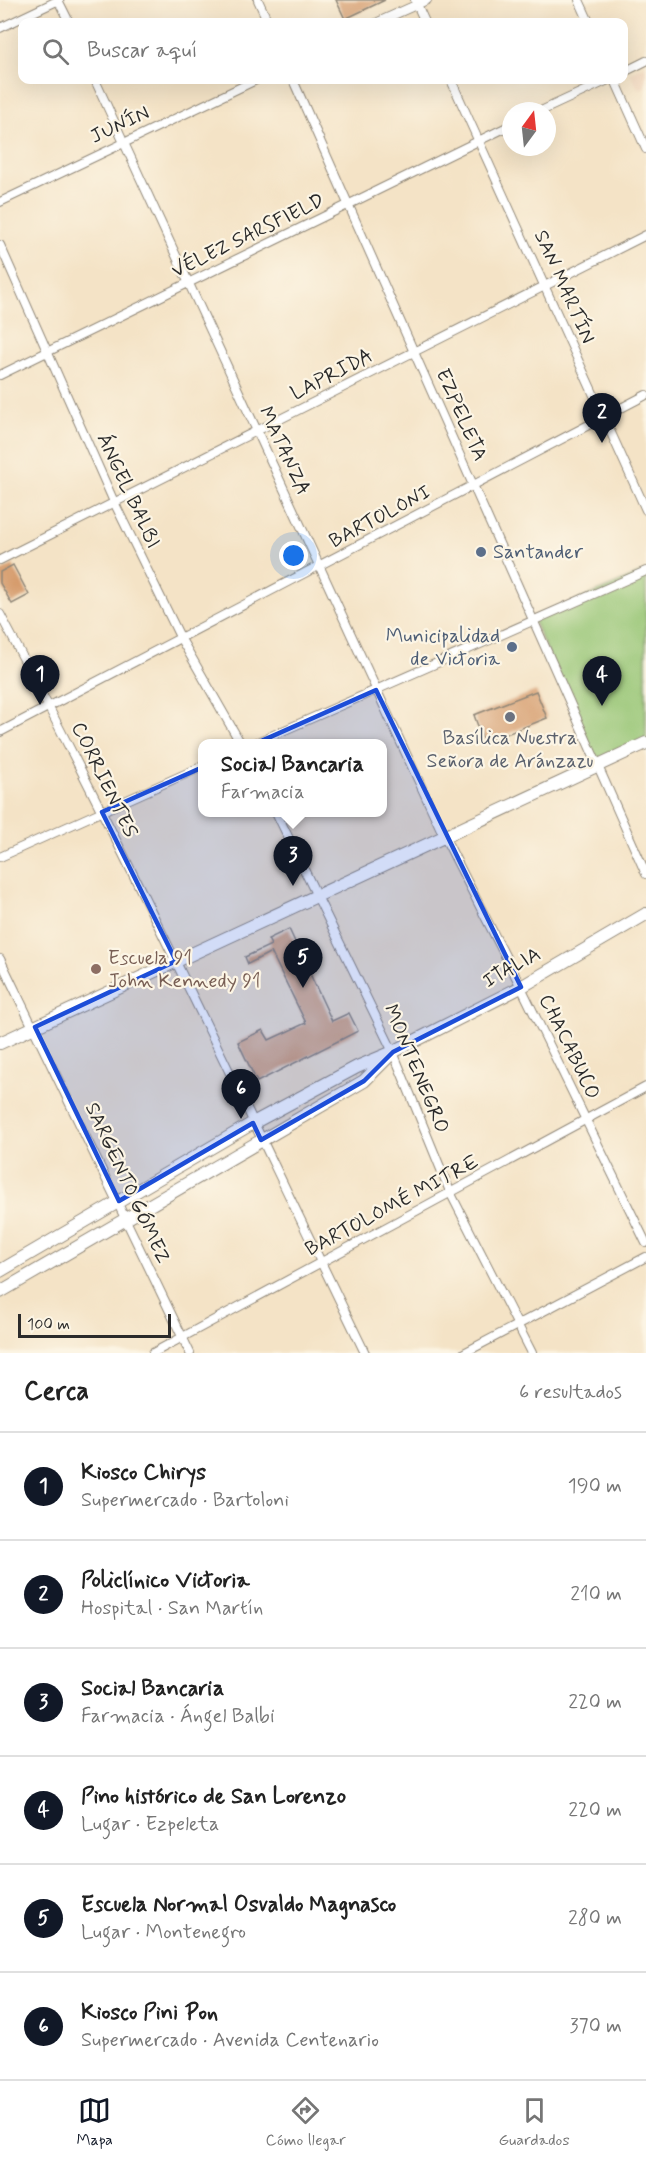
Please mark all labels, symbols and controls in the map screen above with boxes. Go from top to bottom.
search box [18,18,628,84]
icon: search [39,35,72,68]
text: Buscar aquí [87,37,198,65]
street label: JUNÍN [86,100,154,150]
north arrow [502,102,556,156]
street label: VÉLEZ SARSFIELD [167,187,329,285]
street label: SAN MARTÍN [527,226,601,348]
street label: LAPRIDA [286,343,378,407]
street label: EZPELETA [429,364,493,466]
pin: 2 [582,394,622,443]
street label: MATANZA [252,402,316,500]
street label: ÁNGEL BALBI [90,429,166,553]
street label: BARTOLONI [325,479,435,555]
place label: Santander [493,539,584,566]
your location [279,541,308,570]
marker: Santander [474,545,488,559]
place label: Municipalidad de Victoria [386,623,501,673]
marker: Municipalidad de Victoria [505,640,519,654]
pin: 1 [20,656,60,705]
pin: 4 [582,656,622,706]
marker: Basílica Nuestra Señora de Aránzazu [503,710,517,724]
street label: CORRIENTES [64,718,144,842]
place label: Basílica Nuestra Señora de Aránzazu [426,725,594,775]
popup [198,739,387,817]
text: Social Bancaria [221,751,364,779]
text: Farmacia [221,779,305,806]
pin: 3 [274,836,312,886]
pin: 5 [284,938,322,988]
street label: ITALIA [478,941,546,995]
place label: Escuela 91 John Kennedy 91 [108,945,261,995]
marker: Escuela 91 John Kennedy 91 [89,962,103,976]
street label: CHACABUCO [532,990,606,1104]
street label: MONTENEGRO [377,1000,455,1138]
pin: 6 [222,1070,260,1119]
street label: SARGENTO GÓMEZ [78,1098,176,1268]
street label: BARTOLOMÉ MITRE [301,1149,483,1263]
scale bar [18,1311,171,1338]
text: 100 m [27,1314,70,1335]
text: Cerca [24,1375,89,1409]
text: 6 resultados [519,1379,622,1406]
text: Kiosco Chirys [81,1459,206,1487]
text: 1 [39,1473,48,1500]
text: 190 m [568,1473,622,1500]
text: Supermercado · Bartoloni [81,1487,289,1514]
text: Policlínico Victoria [81,1567,250,1595]
text: 2 [39,1581,48,1608]
text: 210 m [570,1581,622,1608]
text: Hospital · San Martín [81,1595,263,1622]
text: Social Bancaria [81,1675,224,1703]
text: 3 [39,1689,48,1716]
text: 220 m [568,1689,622,1716]
text: Farmacia · Ángel Balbi [81,1703,274,1730]
text: Pino histórico de San Lorenzo [81,1783,346,1811]
text: 4 [38,1797,49,1824]
text: 220 m [568,1797,622,1824]
text: Lugar · Ezpeleta [81,1811,219,1838]
text: Escuela Normal Osvaldo Magnasco [81,1891,396,1919]
text: 5 [38,1905,50,1932]
text: 280 m [568,1905,622,1932]
text: Lugar · Montenegro [81,1919,246,1946]
text: Kiosco Pini Pon [81,1999,218,2027]
text: 6 [38,2013,49,2040]
text: 370 m [570,2013,622,2040]
text: Supermercado · Avenida Centenario [81,2027,379,2054]
tab: Mapa [76,2094,113,2151]
tab: Cómo llegar [266,2094,346,2151]
tab: Guardados [498,2094,570,2151]

